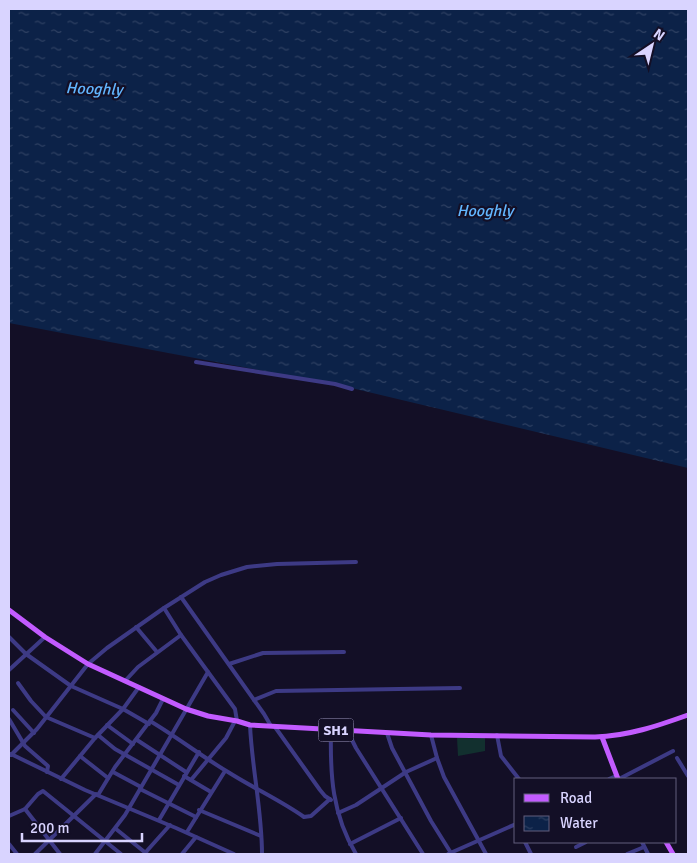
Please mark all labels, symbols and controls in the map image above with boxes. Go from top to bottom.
north arrow [627,20,677,70]
text: N [650,25,668,45]
water label: Hooghly [65,78,125,100]
water label: Hooghly [457,201,516,221]
road number: SH1 [318,718,354,742]
legend [514,778,677,843]
text: Road [560,789,592,807]
scale bar [22,810,142,842]
text: Water [560,814,598,832]
text: 200 m [30,819,70,837]

